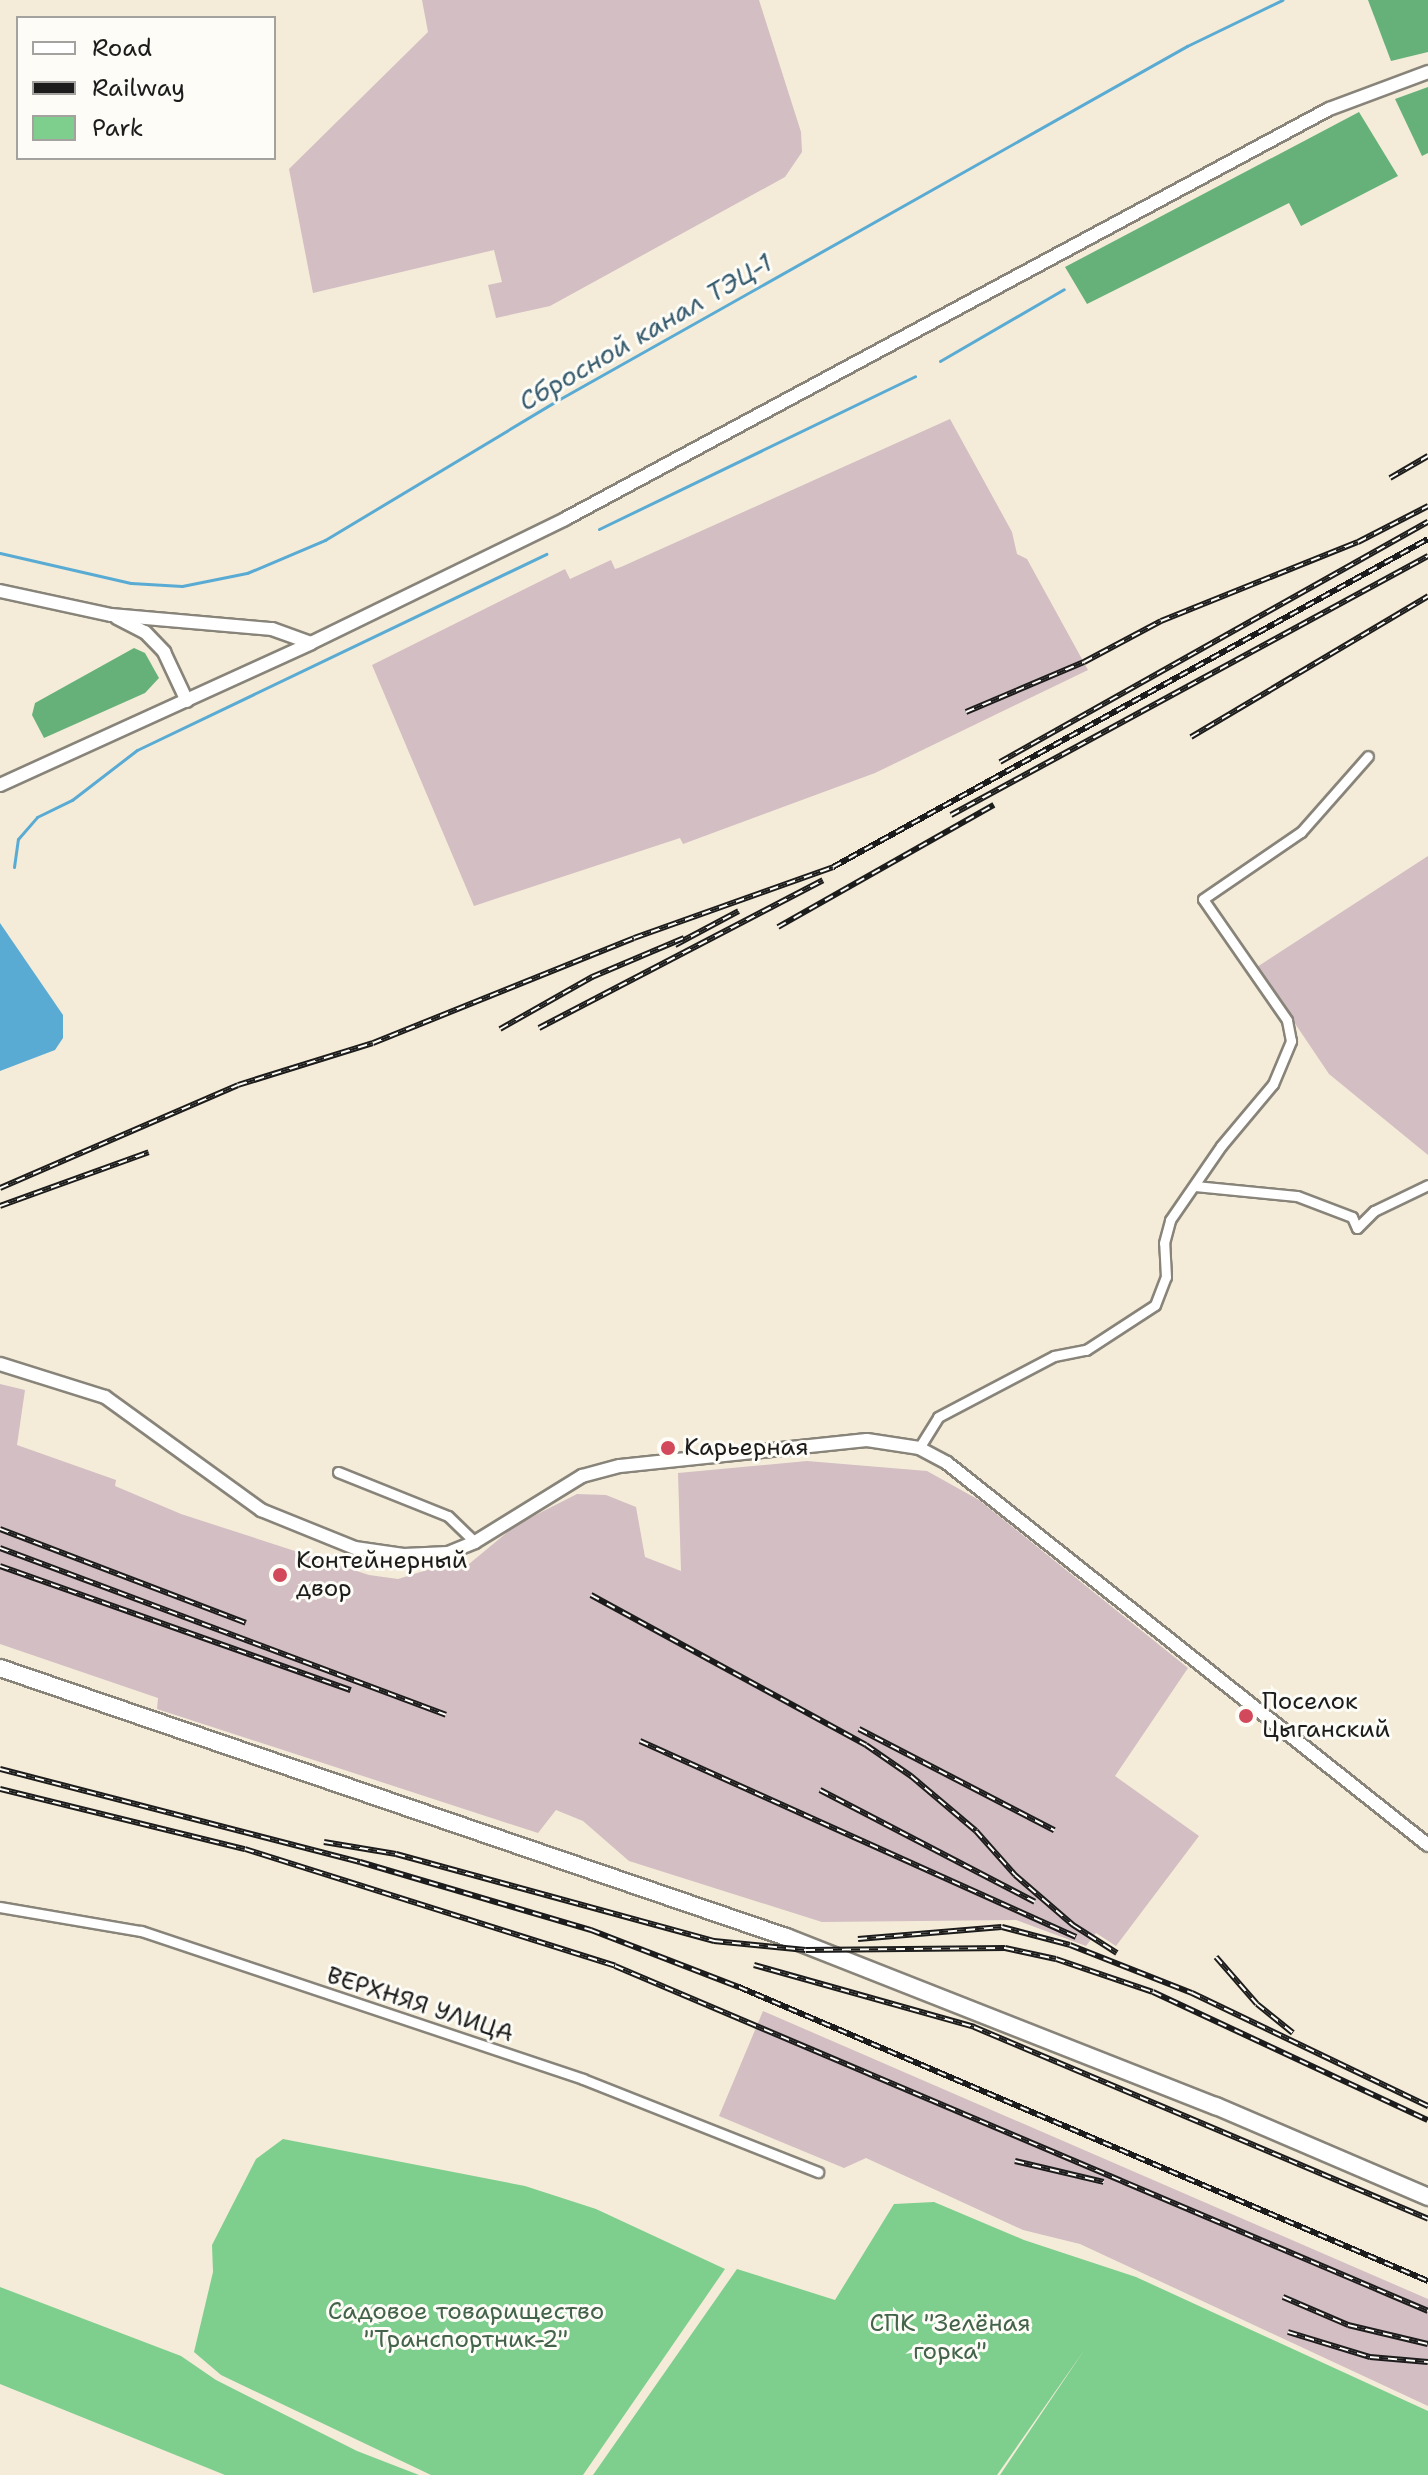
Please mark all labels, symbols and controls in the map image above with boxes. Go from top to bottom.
legend [16,16,276,160]
text: Road [92,32,152,64]
text: Railway [92,72,185,104]
text: Park [92,112,144,144]
water label: Сбросной канал ТЭЦ-1 [513,247,777,417]
place label: Карьерная [684,1434,809,1462]
marker: Карьерная [659,1439,677,1457]
place label: Контейнерный двор [296,1547,468,1603]
marker: Контейнерный двор [271,1566,289,1584]
place label: Поселок Цыганский [1262,1688,1390,1744]
marker: Поселок Цыганский [1237,1707,1255,1725]
street label: ВЕРХНЯЯ УЛИЦА [323,1961,517,2049]
park label: Садовое товарищество "Транспортник-2" [328,2298,604,2354]
park label: СПК "Зелёная горка" [869,2310,1031,2366]

